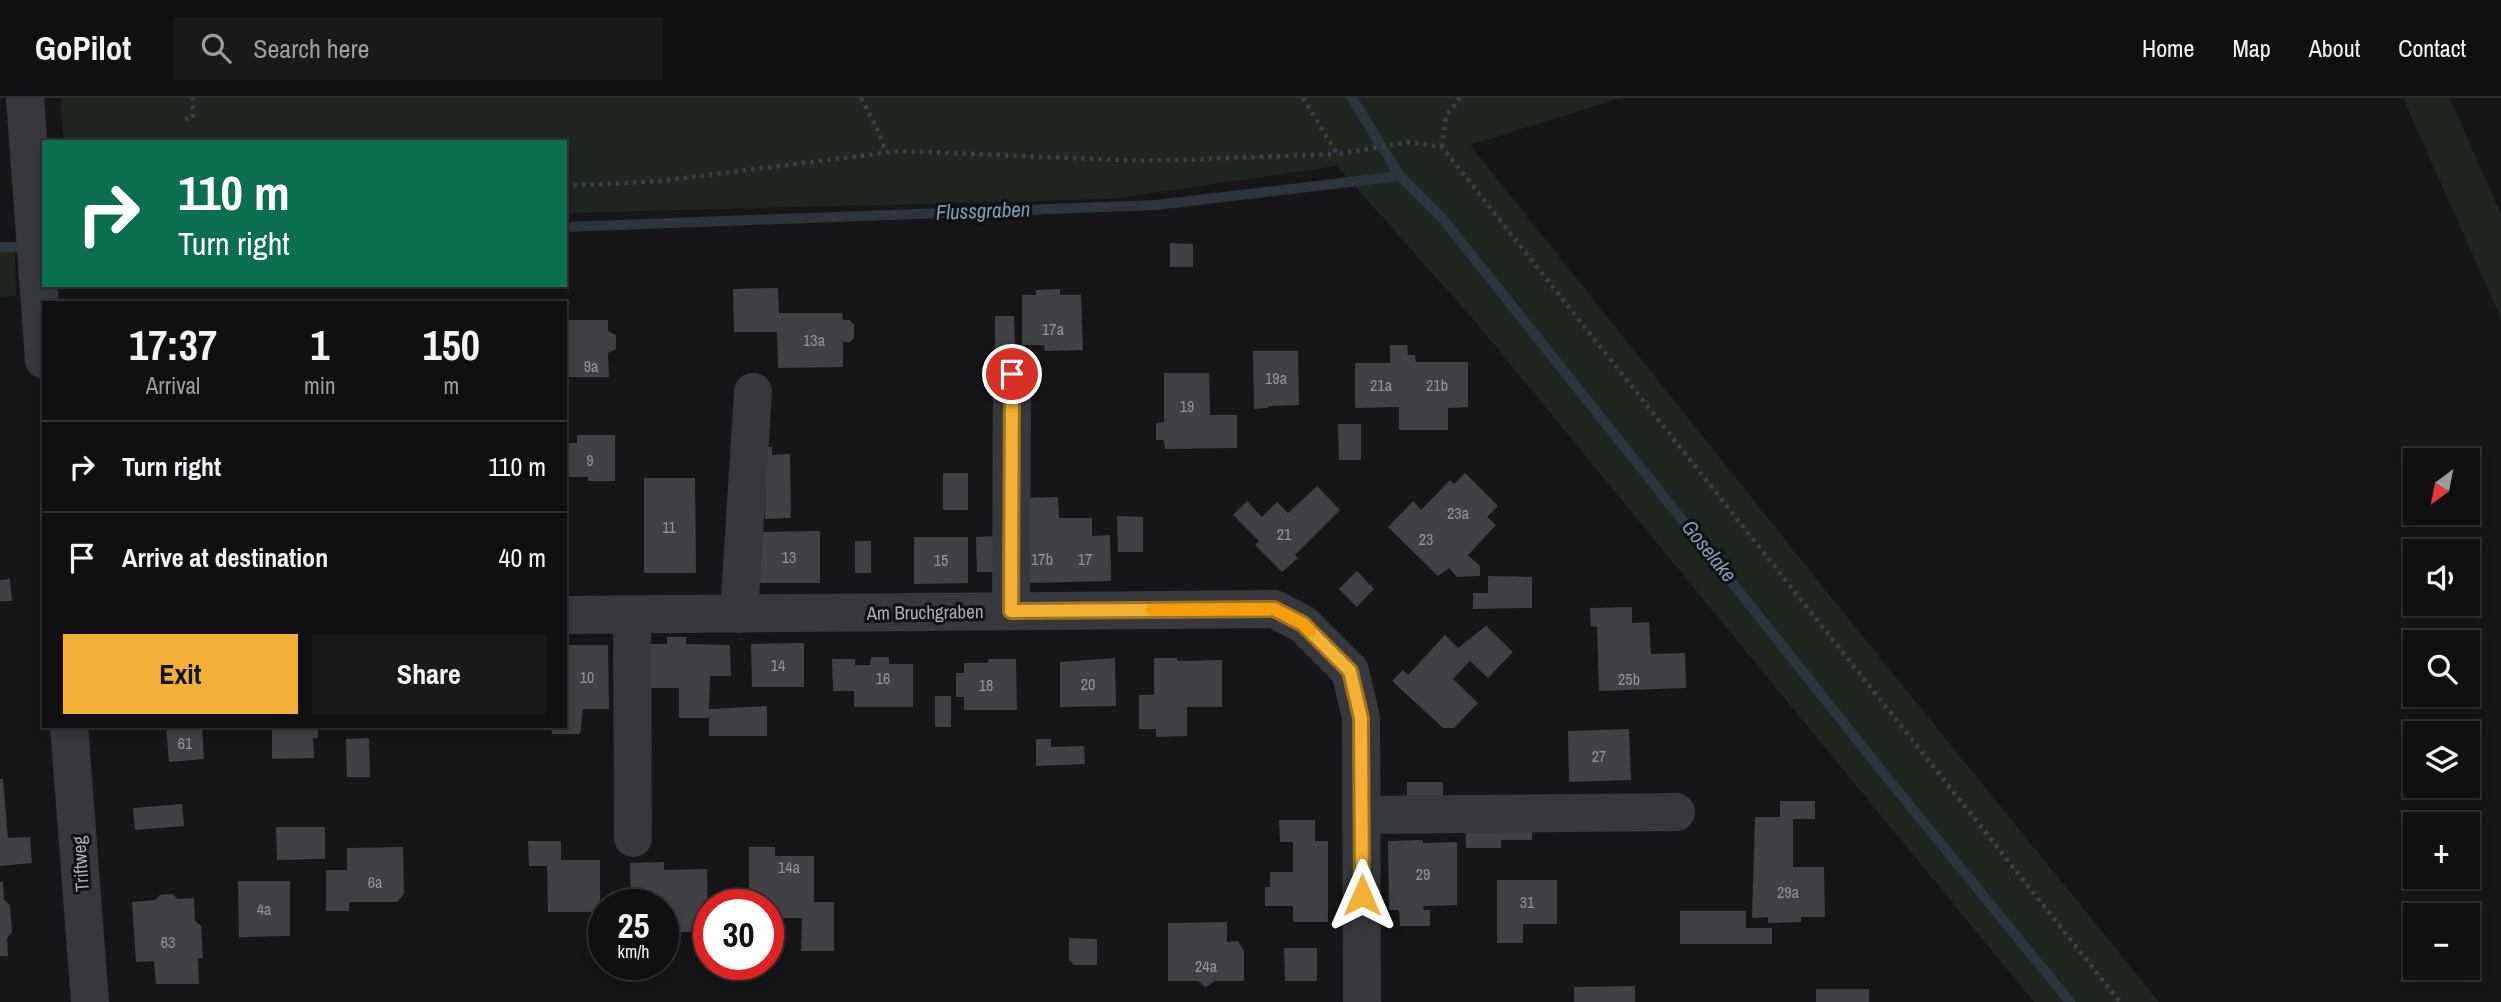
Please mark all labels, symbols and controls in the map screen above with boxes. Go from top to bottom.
search box [173,17,663,80]
text: GoPilot [35,26,131,70]
icon: search [197,29,235,67]
text: Search here [253,31,369,66]
text: Home [2142,32,2194,64]
text: Map [2232,32,2271,64]
text: About [2309,32,2360,64]
text: Contact [2398,32,2466,64]
text: 110 m [178,159,290,225]
icon: right [63,168,154,259]
water label: Flussgraben [935,194,1031,227]
text: Turn right [178,222,290,265]
text: 17:37 [129,317,217,373]
text: 1 [310,317,329,373]
text: 150 [423,317,480,373]
house number: 17a [1042,318,1065,340]
house number: 13a [803,329,826,351]
pin [982,344,1042,404]
house number: 9a [584,355,599,377]
icon: arrive [993,355,1031,393]
house number: 19a [1265,367,1288,389]
text: Arrival [146,370,200,401]
text: min [304,370,336,401]
text: m [443,370,459,401]
house number: 21a [1370,374,1393,396]
house number: 21b [1426,374,1448,396]
house number: 19 [1180,395,1194,417]
icon: right [63,448,101,486]
north arrow [2403,448,2480,525]
map controls [2403,448,2480,980]
text: Turn right [122,449,221,484]
text: 110 m [488,449,546,484]
house number: 9 [586,449,594,471]
house number: 23a [1447,502,1470,524]
water label: Goselake [1675,513,1744,588]
house number: 11 [662,516,677,538]
house number: 21 [1277,523,1292,545]
house number: 23 [1419,528,1433,550]
icon: arrive [63,539,101,577]
button: sound [2403,539,2480,616]
text: Arrive at destination [122,540,328,575]
text: 40 m [499,540,546,575]
house number: 13 [782,546,796,568]
house number: 17b [1031,548,1053,570]
house number: 17 [1078,548,1092,570]
house number: 15 [934,549,948,571]
street label: Am Bruchgraben [865,598,984,626]
button: search [2403,630,2480,707]
button: Exit [63,634,298,714]
button: Share [312,634,546,714]
house number: 14 [771,654,785,676]
house number: 10 [580,666,594,688]
house number: 16 [876,667,890,689]
house number: 25b [1618,668,1640,690]
house number: 20 [1081,673,1095,695]
house number: 18 [979,674,993,696]
button: layers [2403,721,2480,798]
house number: 61 [178,732,193,754]
house number: 27 [1592,745,1606,767]
button: + [2403,812,2480,889]
street label: Triftweg [65,835,95,893]
house number: 14a [778,856,801,878]
position arrow [1325,858,1399,932]
house number: 29 [1416,863,1430,885]
house number: 6a [368,871,383,893]
house number: 29a [1777,881,1800,903]
speed limit sign: 30 [693,889,784,980]
house number: 31 [1520,891,1535,913]
house number: 4a [257,898,272,920]
text: 25 [618,902,649,949]
button: − [2403,903,2480,980]
house number: 63 [161,931,175,953]
text: km/h [618,939,650,964]
house number: 24a [1195,955,1218,977]

